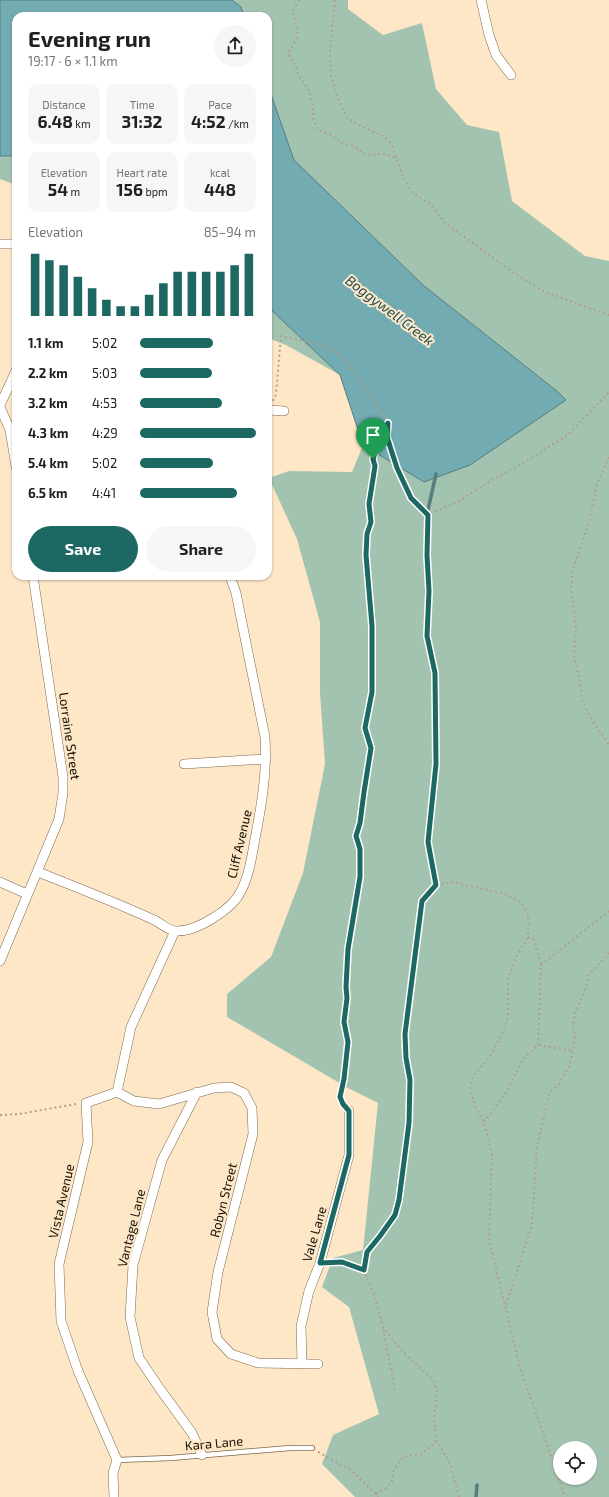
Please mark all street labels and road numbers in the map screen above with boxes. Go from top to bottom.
street label: Lorraine Street [56,691,84,781]
street label: Cliff Avenue [223,808,255,880]
street label: Robyn Street [206,1161,240,1239]
street label: Vista Avenue [45,1162,77,1240]
street label: Vantage Lane [114,1187,148,1269]
street label: Vale Lane [298,1204,330,1264]
street label: Kara Lane [184,1432,244,1454]

